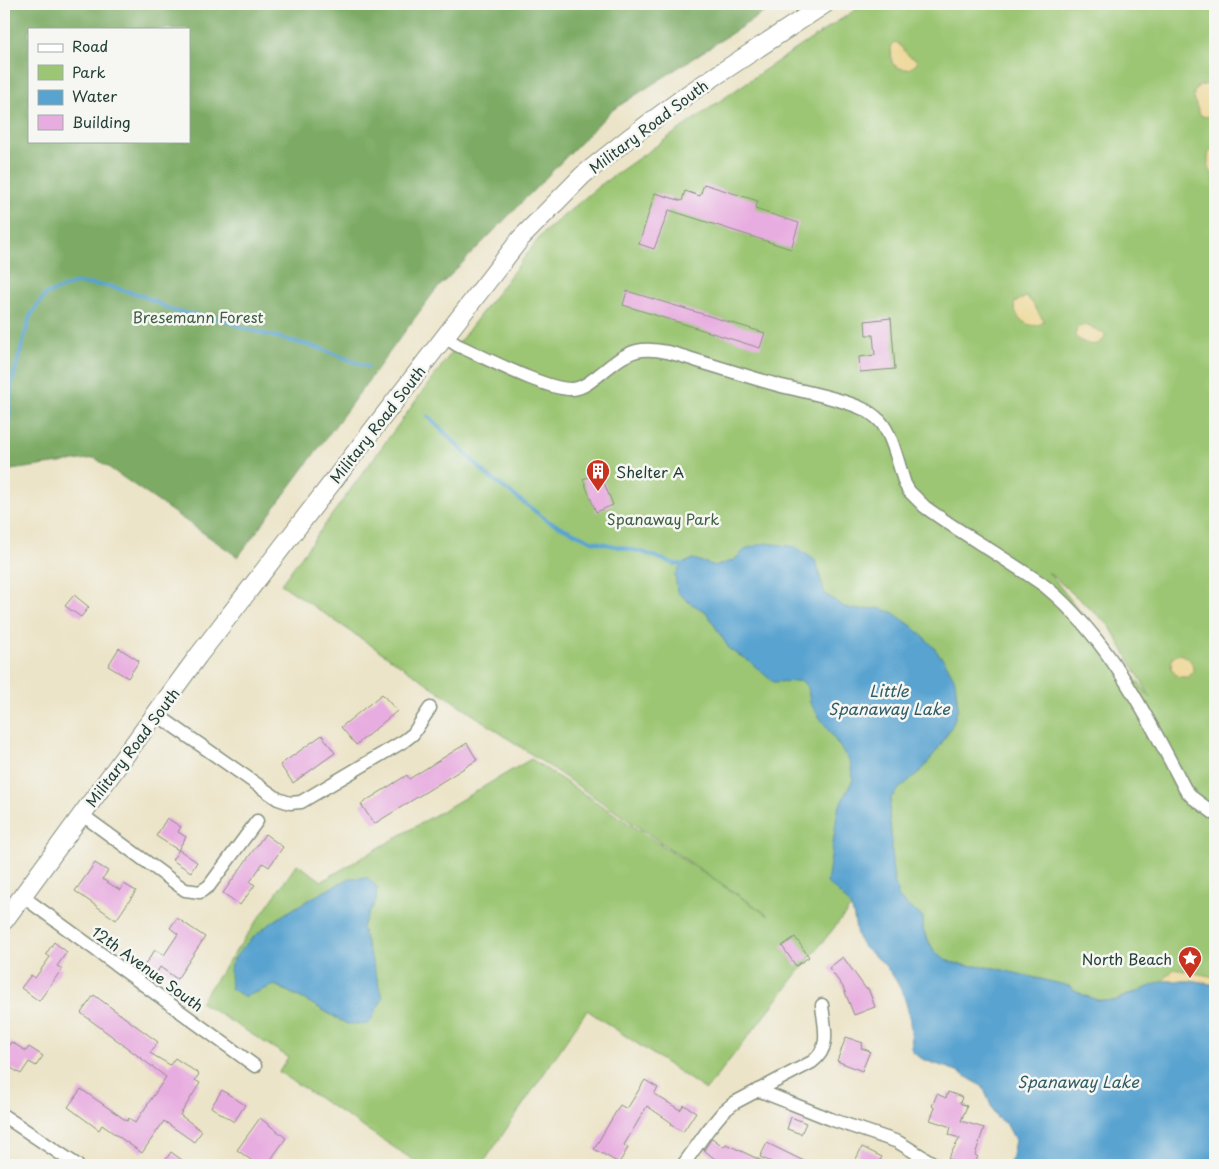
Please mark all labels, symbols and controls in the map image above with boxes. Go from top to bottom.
legend [28,28,190,142]
text: Road [72,34,108,57]
text: Park [72,60,106,83]
street label: Military Road South [584,73,712,179]
text: Water [72,84,117,107]
text: Building [72,110,131,133]
park label: Bresemann Forest [133,305,263,328]
street label: Military Road South [324,360,430,488]
building icon: Shelter A [585,458,611,492]
place label: Shelter A [616,460,684,483]
park label: Spanaway Park [607,507,719,530]
water label: Little Spanaway Lake [828,678,951,720]
street label: Military Road South [79,683,185,811]
street label: 12th Avenue South [87,920,209,1016]
place icon: North Beach [1177,945,1203,979]
place label: North Beach [1082,947,1172,970]
water label: Spanaway Lake [1017,1069,1140,1093]

